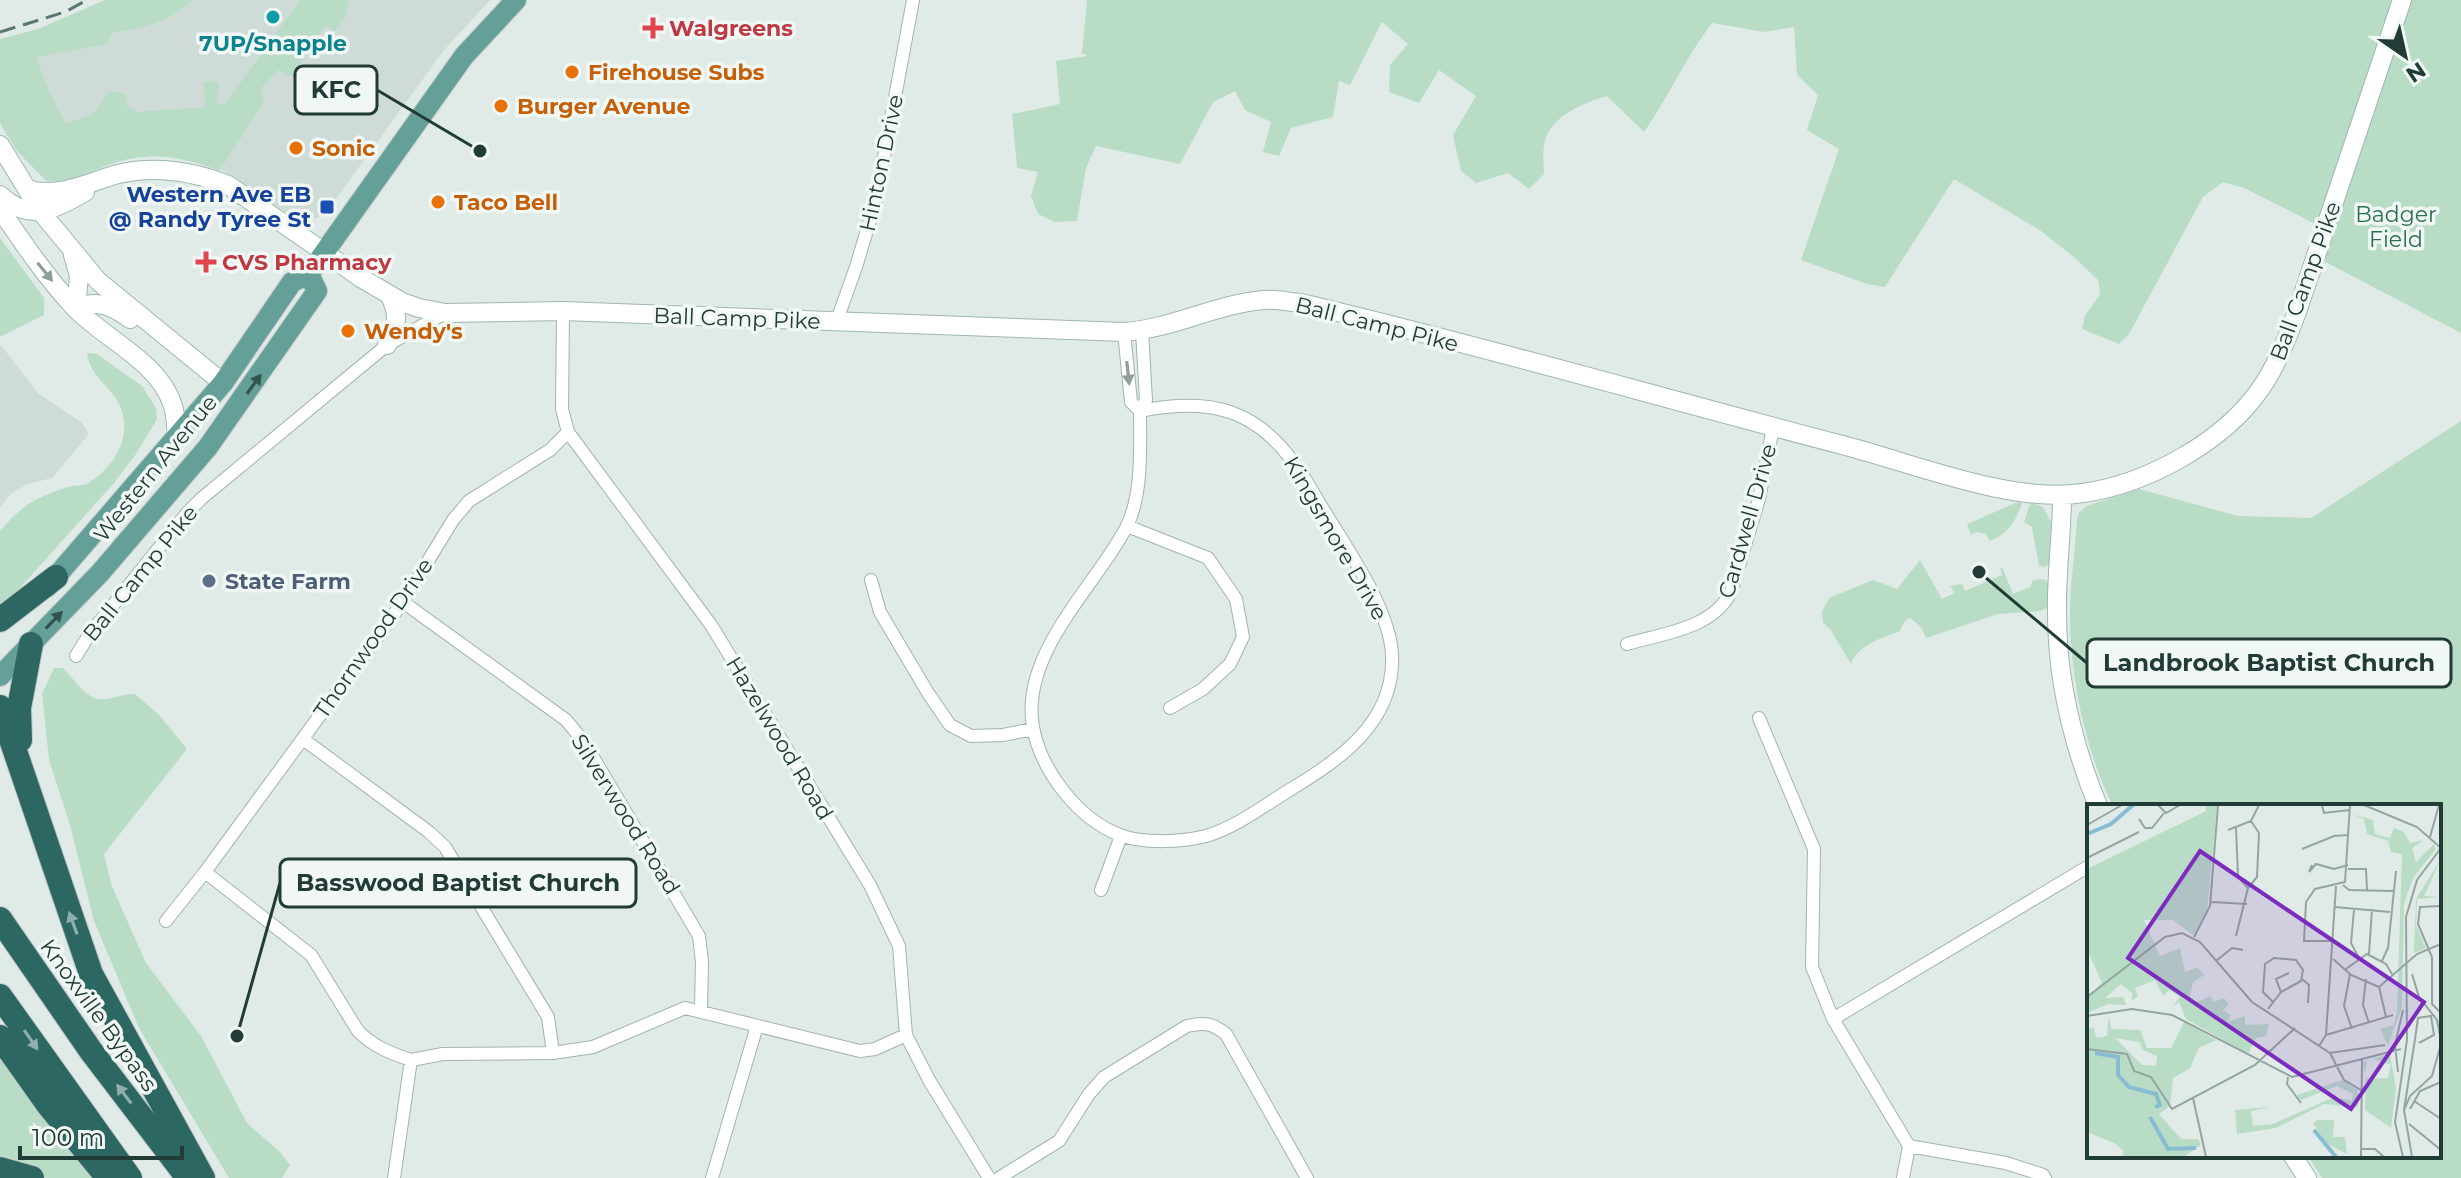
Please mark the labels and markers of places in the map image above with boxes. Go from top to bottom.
marker: 7UP/Snapple [264,8,282,26]
place label: Walgreens [669,15,793,42]
marker: Walgreens [644,19,662,37]
place label: 7UP/Snapple [199,30,347,57]
place label: Firehouse Subs [588,59,765,86]
marker: Firehouse Subs [563,63,581,81]
callout: KFC [295,66,377,114]
place label: Burger Avenue [517,93,690,120]
marker: Burger Avenue [492,97,510,115]
place label: Sonic [312,135,375,162]
marker: Sonic [287,139,305,157]
place label: Western Ave EB @ Randy Tyree St [109,181,311,233]
place label: Taco Bell [454,189,558,216]
marker: Taco Bell [429,193,447,211]
marker: Western Ave EB @ Randy Tyree St [318,198,336,216]
place label: CVS Pharmacy [222,249,392,276]
marker: CVS Pharmacy [197,253,215,271]
place label: Wendy's [364,318,463,345]
marker: Wendy's [339,322,357,340]
place label: State Farm [225,568,351,595]
marker: State Farm [200,572,218,590]
callout: Landbrook Baptist Church [2087,639,2451,687]
callout: Basswood Baptist Church [280,859,636,907]

